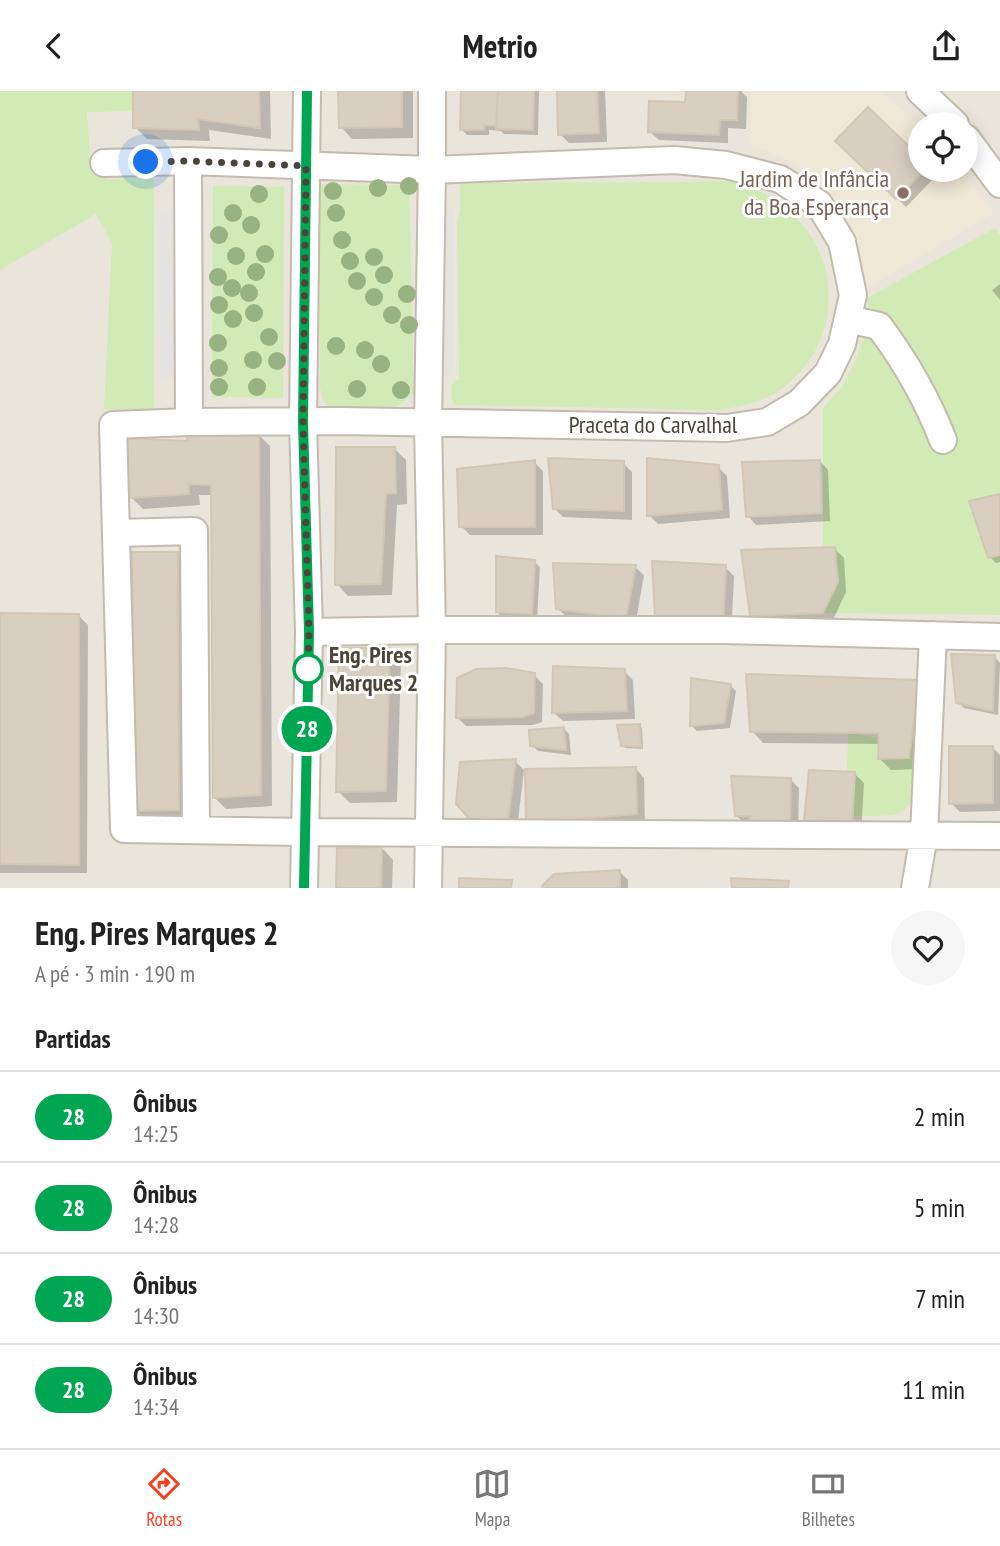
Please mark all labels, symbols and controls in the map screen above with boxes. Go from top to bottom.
text: Metrio [462,25,538,67]
icon: back [35,27,73,65]
icon: share [927,27,965,65]
map controls [908,112,978,182]
button: locate [908,112,978,182]
your location [128,144,163,179]
place label: Jardim de Infância da Boa Esperança [739,163,889,222]
marker: Jardim de Infância da Boa Esperança [895,185,911,201]
street label: Praceta do Carvalhal [569,409,738,440]
place label: Eng. Pires Marques 2 [329,639,418,698]
marker: Eng. Pires Marques 2 [293,654,323,684]
line badge: 28 [276,706,338,752]
text: 28 [296,713,318,744]
text: Eng. Pires Marques 2 [35,911,278,954]
button: heart [891,911,965,985]
text: A pé · 3 min · 190 m [35,959,195,988]
text: Partidas [35,1022,111,1055]
text: Ônibus [133,1086,197,1119]
text: 2 min [914,1100,965,1133]
text: 28 [62,1101,85,1132]
text: 14:25 [133,1119,179,1148]
text: Ônibus [133,1177,197,1210]
text: 5 min [914,1191,965,1224]
text: 28 [62,1192,85,1223]
text: 14:28 [133,1210,179,1239]
text: Ônibus [133,1268,197,1301]
text: 7 min [915,1282,965,1315]
text: 28 [62,1283,85,1314]
text: 14:30 [133,1301,179,1330]
text: Ônibus [133,1359,197,1392]
text: 11 min [902,1373,965,1406]
text: 28 [62,1374,85,1405]
text: 14:34 [133,1392,179,1421]
tab: Rotas [145,1465,183,1531]
tab: Mapa [473,1465,511,1531]
tab: Bilhetes [802,1465,855,1531]

